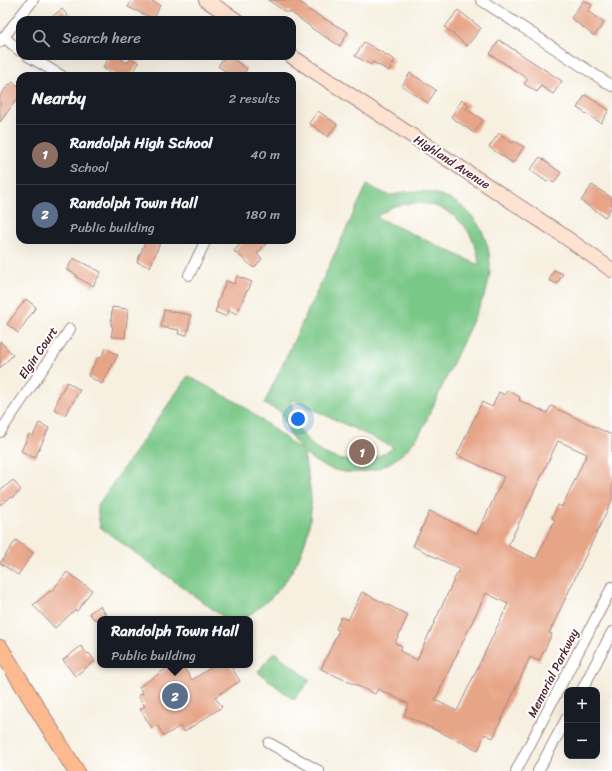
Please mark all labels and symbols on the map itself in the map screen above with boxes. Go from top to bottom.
street label: Highland Avenue [409,129,495,195]
street label: Elgin Court [12,322,64,384]
your location [288,409,308,429]
pin: 1 [349,437,375,467]
street label: Memorial Parkway [521,624,585,721]
pin: 2 [162,681,188,711]

